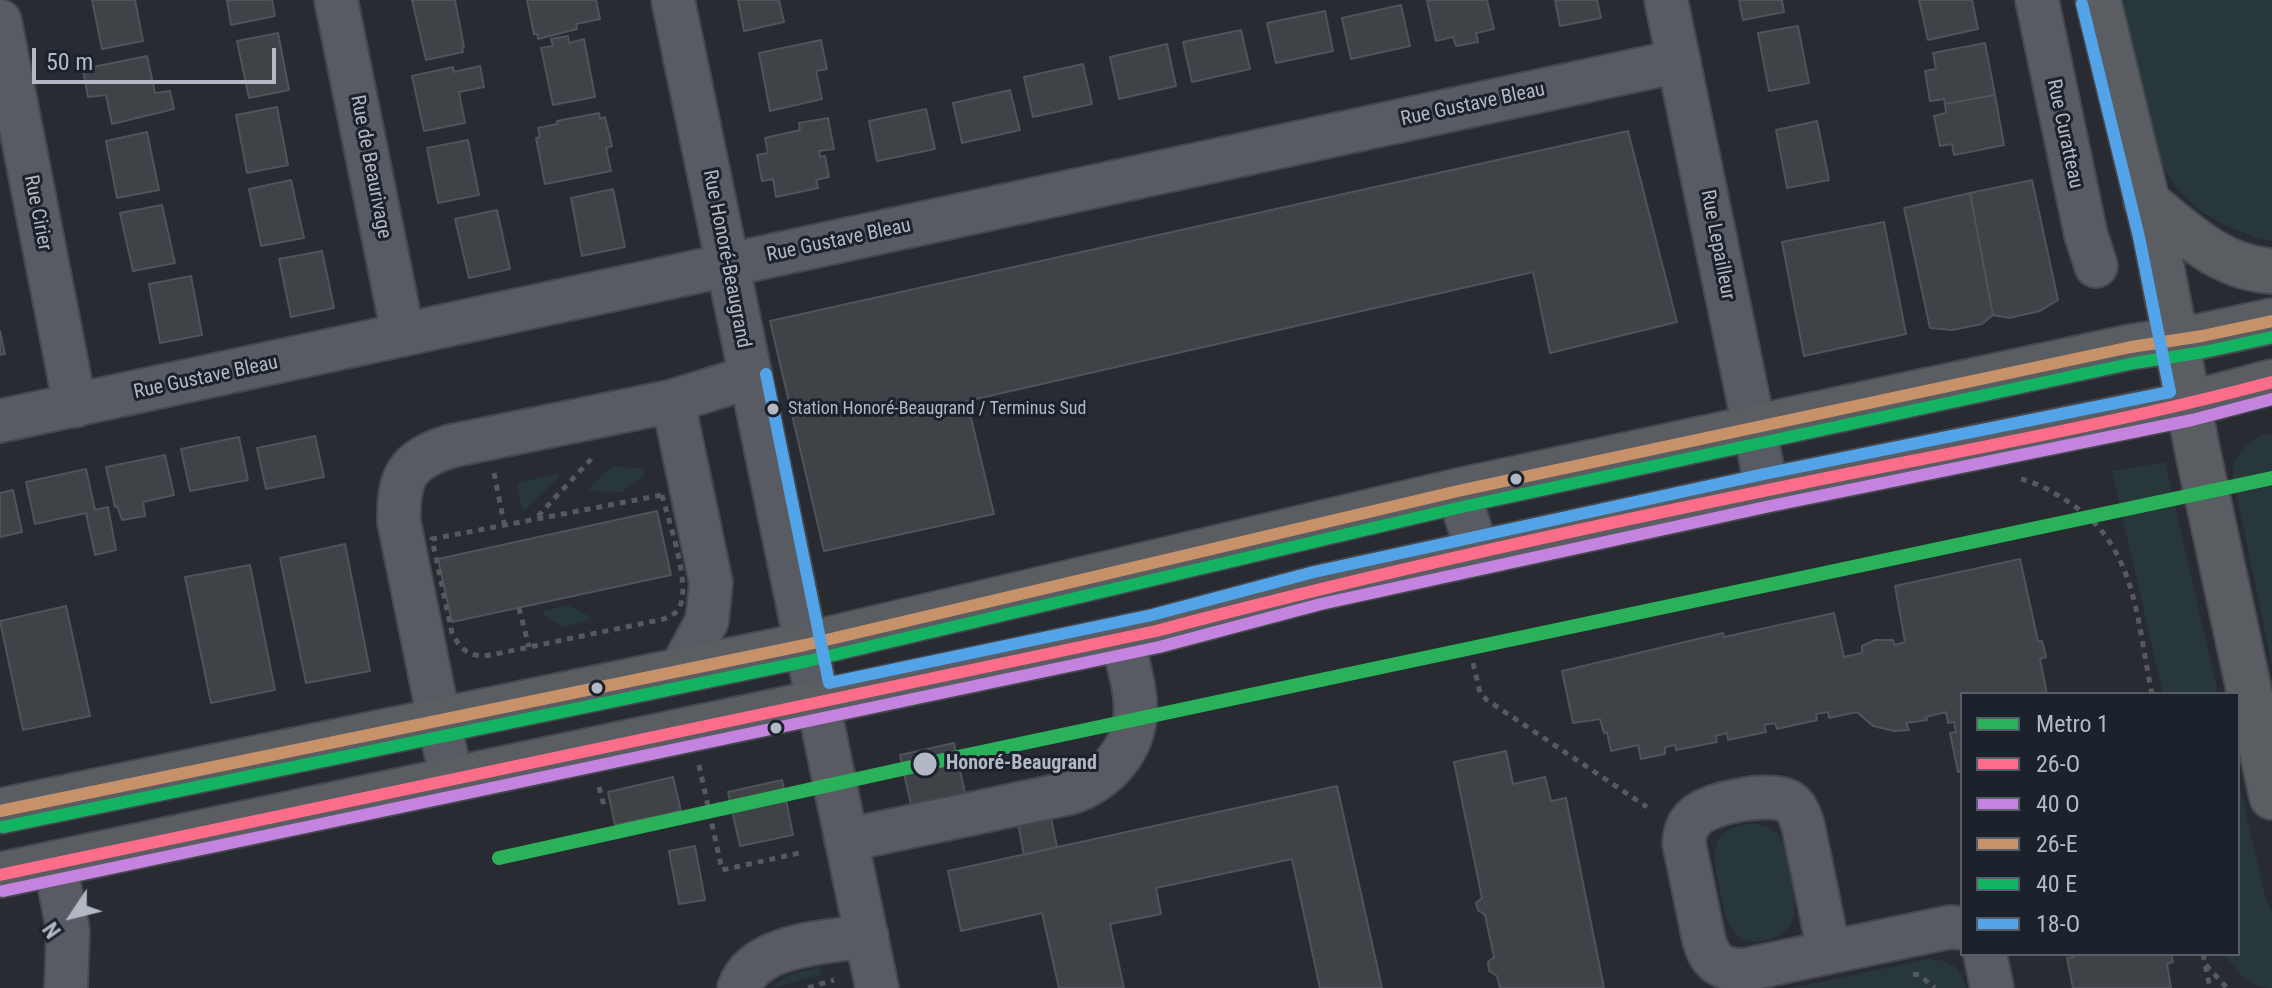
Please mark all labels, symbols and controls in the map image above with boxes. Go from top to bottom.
scale bar [36,32,280,82]
text: 50 m [46,48,93,76]
street label: Rue Curatteau [2041,77,2087,191]
street label: Rue Gustave Bleau [1399,78,1547,132]
street label: Rue de Beaurivage [344,93,396,241]
street label: Rue Honoré-Beaugrand [697,168,755,350]
street label: Rue Cirier [18,173,56,253]
street label: Rue Lepailleur [1695,188,1739,302]
street label: Rue Gustave Bleau [765,214,913,268]
street label: Rue Gustave Bleau [132,351,280,405]
place label: Station Honoré-Beaugrand / Terminus Sud [788,398,1086,420]
marker: Station Honoré-Beaugrand / Terminus Sud [765,401,781,417]
unlabelled marker [1508,471,1524,487]
unlabelled marker [589,680,605,696]
legend [1960,692,2240,956]
text: Metro 1 [2036,710,2109,738]
unlabelled marker [768,720,784,736]
marker: Honoré-Beaugrand [911,750,939,778]
text: 26-O [2036,750,2080,778]
place label: Honoré-Beaugrand [946,752,1097,776]
text: 40 O [2036,790,2080,818]
text: 26-E [2036,830,2078,858]
text: 40 E [2036,870,2077,898]
north arrow [32,876,112,956]
text: 18-O [2036,910,2080,938]
text: N [38,917,66,943]

